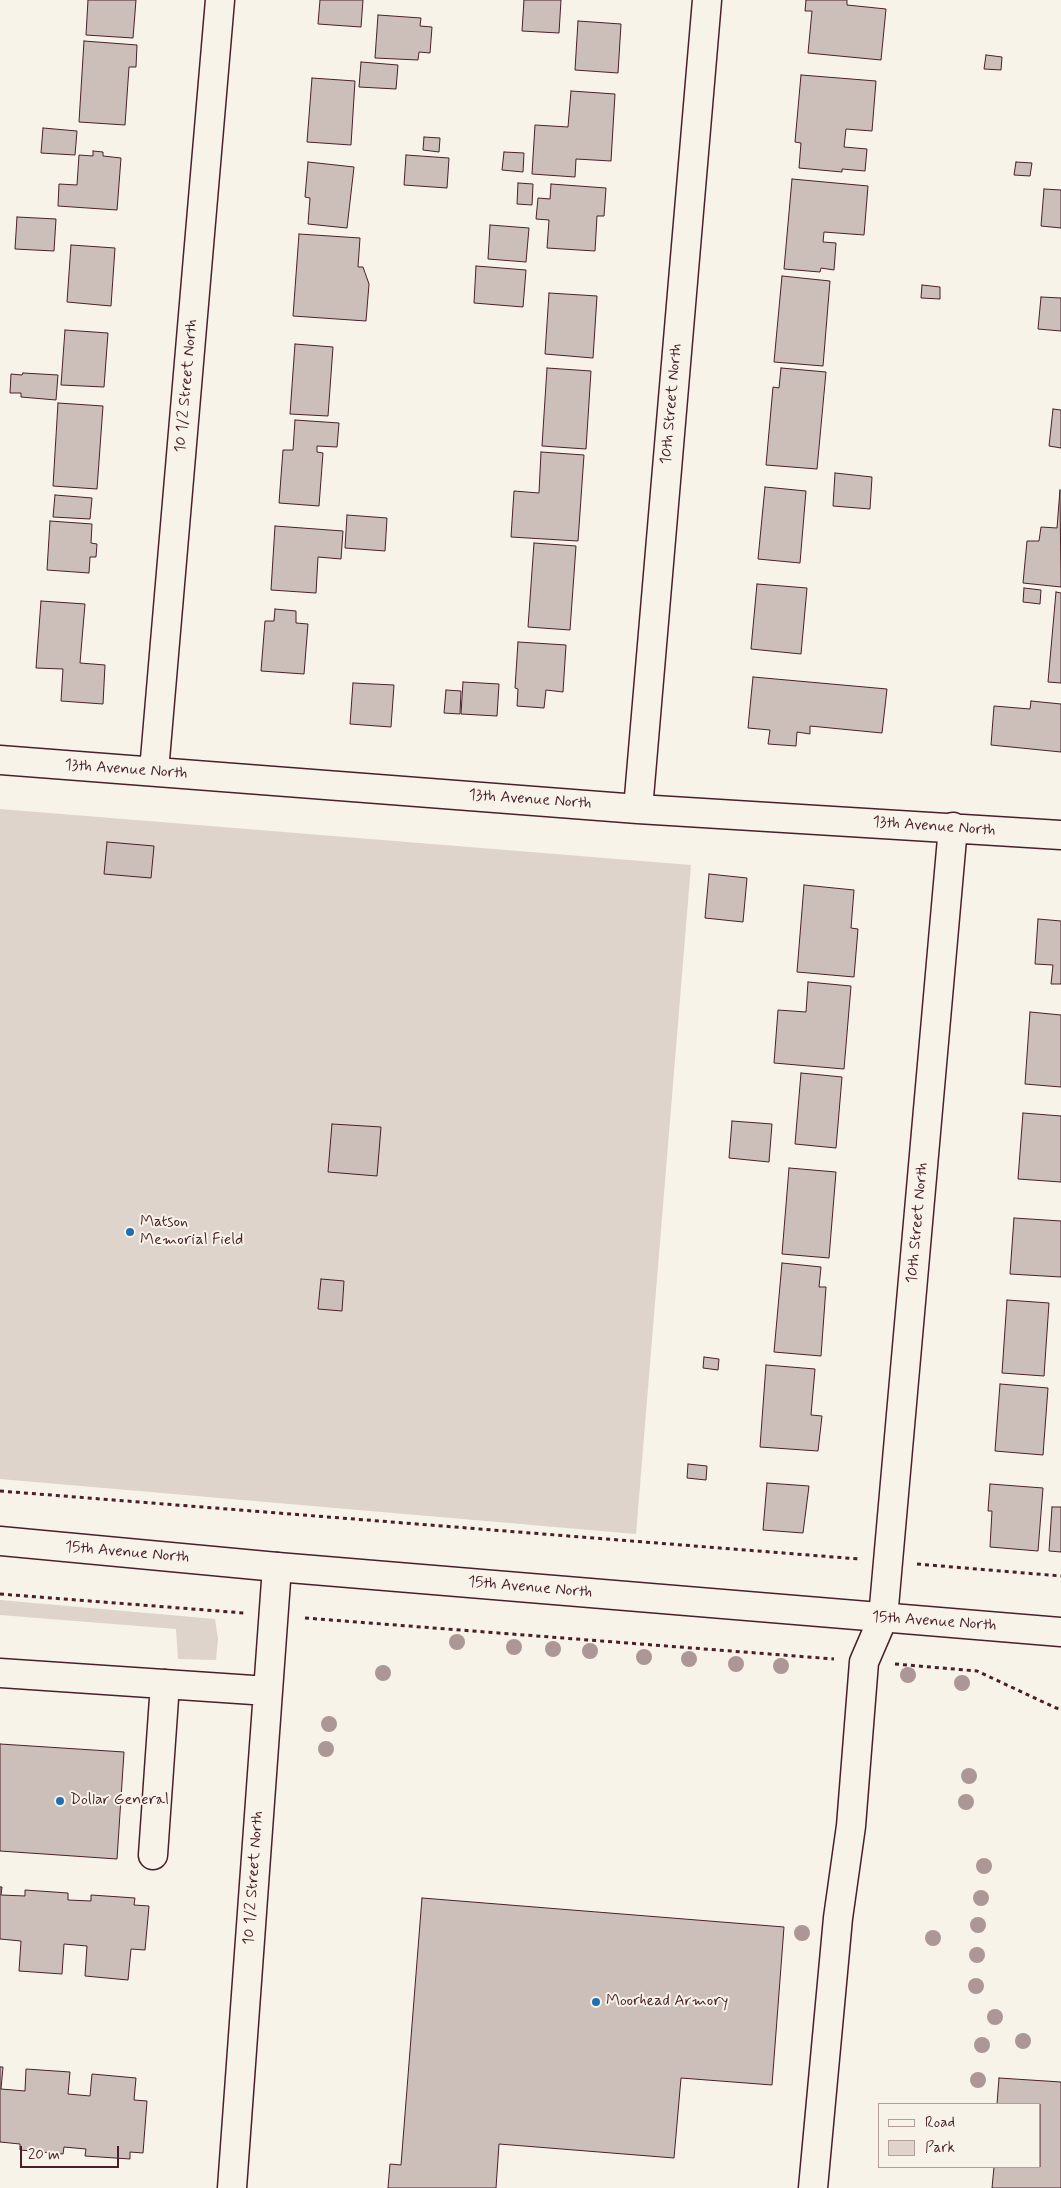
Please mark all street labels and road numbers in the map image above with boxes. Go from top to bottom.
street label: 10 1/2 Street North [172,318,202,454]
street label: 10th Street North [657,343,687,465]
street label: 13th Avenue North [64,756,188,784]
street label: 13th Avenue North [468,786,592,814]
street label: 13th Avenue North [872,813,996,841]
street label: 10th Street North [903,1162,933,1284]
street label: 15th Avenue North [64,1538,190,1568]
street label: 15th Avenue North [467,1573,593,1603]
street label: 15th Avenue North [871,1608,997,1636]
street label: 10 1/2 Street North [240,1810,268,1946]

